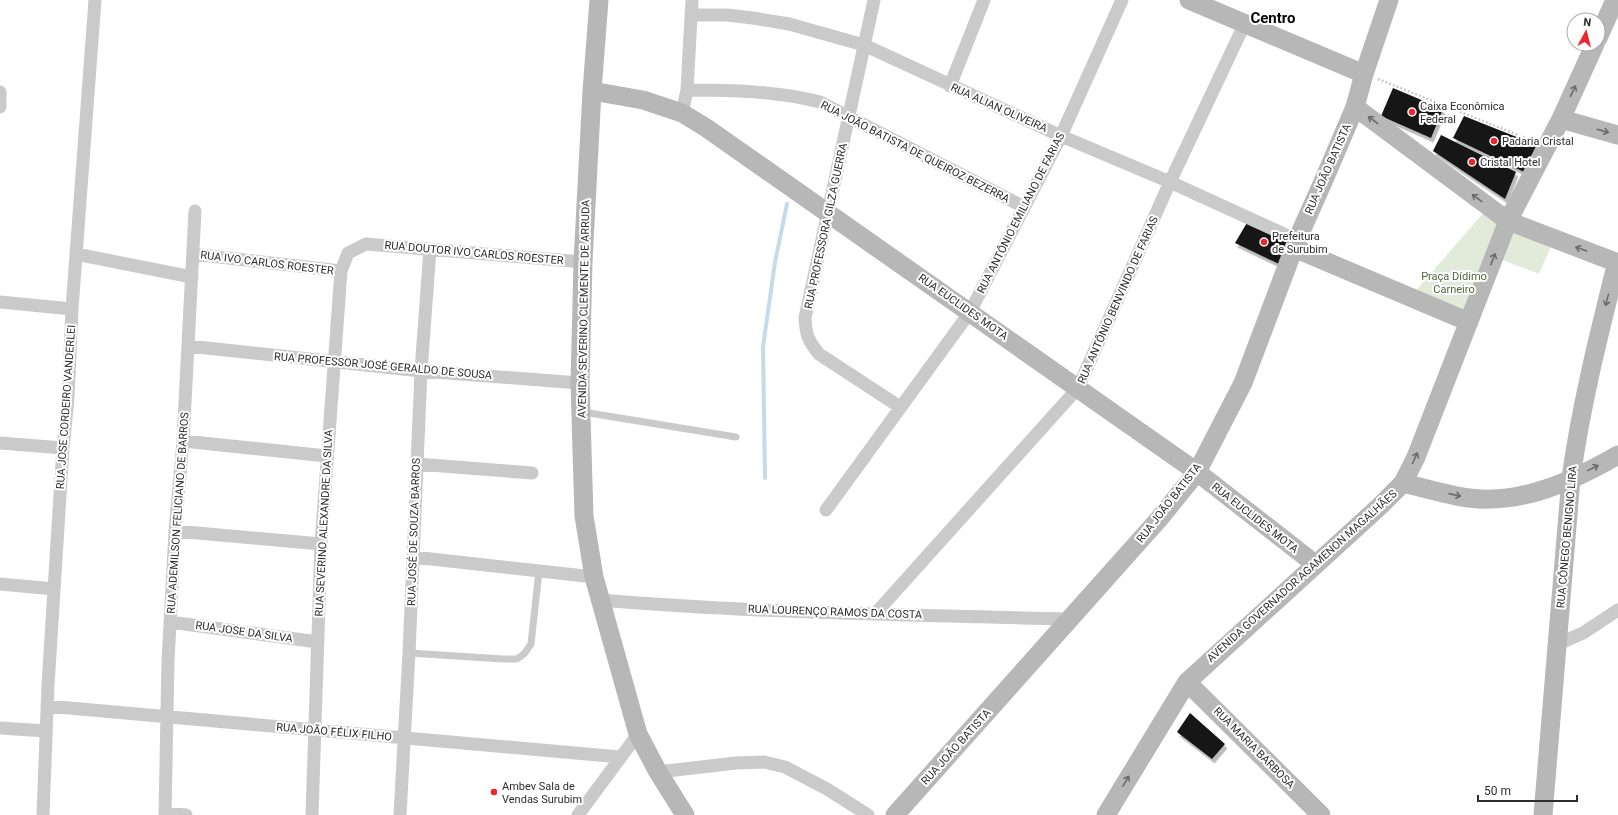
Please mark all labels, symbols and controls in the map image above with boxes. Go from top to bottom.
district label: Centro [1250,9,1296,27]
north arrow [1566,12,1606,52]
text: N [1583,16,1592,30]
street label: RUA ALIAN OLIVEIRA [949,81,1050,135]
one-way arrow [1570,86,1577,98]
street label: RUA JOÃO BATISTA DE QUEIROZ BEZERRA [818,98,1012,206]
place label: Caixa Econômica Federal [1420,100,1505,126]
marker: Caixa Econômica Federal [1407,107,1417,117]
one-way arrow [1367,116,1378,124]
street label: RUA JOÃO BATISTA [1302,121,1354,216]
one-way arrow [1596,128,1609,135]
street label: RUA ANTÔNIO EMILIANO DE FARIAS [975,130,1068,296]
place label: Padaria Cristal [1502,135,1574,148]
marker: Padaria Cristal [1489,136,1499,146]
street label: RUA PROFESSORA GILZA GUERRA [802,141,850,310]
place label: Cristal Hotel [1480,156,1540,169]
marker: Cristal Hotel [1467,157,1477,167]
one-way arrow [1471,194,1482,202]
street label: AVENIDA SEVERINO CLEMENTE DE ARRUDA [576,199,592,418]
street label: RUA ANTÔNIO BENVINDO DE FARIAS [1075,214,1161,386]
place label: Prefeitura de Surubim [1272,230,1328,256]
marker: Prefeitura de Surubim [1259,237,1269,247]
street label: RUA DOUTOR IVO CARLOS ROESTER [384,239,564,267]
one-way arrow [1575,245,1588,252]
street label: RUA IVO CARLOS ROESTER [200,248,335,278]
one-way arrow [1490,254,1498,266]
park label: Praça Dídimo Carneiro [1421,270,1487,296]
street label: RUA EUCLIDES MOTA [916,271,1011,343]
one-way arrow [1603,293,1611,306]
street label: RUA JOSE CORDEIRO VANDERLEI [54,324,78,490]
street label: RUA PROFESSOR JOSÉ GERALDO DE SOUSA [273,350,493,382]
street label: RUA ADEMILSON FELICIANO DE BARROS [164,411,192,614]
street label: RUA SEVERINO ALEXANDRE DA SILVA [313,428,335,617]
one-way arrow [1412,453,1419,465]
street label: RUA JOSÉ DE SOUZA BARROS [405,457,423,606]
street label: RUA JOÃO BATISTA [1134,460,1205,545]
one-way arrow [1587,464,1599,471]
street label: RUA CÔNEGO BENIGNO LIRA [1554,465,1580,609]
street label: RUA EUCLIDES MOTA [1209,480,1302,556]
street label: AVENIDA GOVERNADOR AGAMENON MAGALHÃES [1204,487,1400,665]
one-way arrow [1448,491,1461,499]
street label: RUA LOURENÇO RAMOS DA COSTA [748,602,923,622]
street label: RUA JOSE DA SILVA [195,619,294,645]
street label: RUA MARIA BARBOSA [1211,705,1298,792]
street label: RUA JOÃO BATISTA [919,706,994,788]
street label: RUA JOÃO FÉLIX FILHO [276,720,392,744]
one-way arrow [1123,775,1131,787]
scale bar [1478,777,1577,803]
place label: Ambev Sala de Vendas Surubim [502,780,582,806]
text: 50 m [1484,784,1511,798]
marker: Ambev Sala de Vendas Surubim [489,787,499,797]

